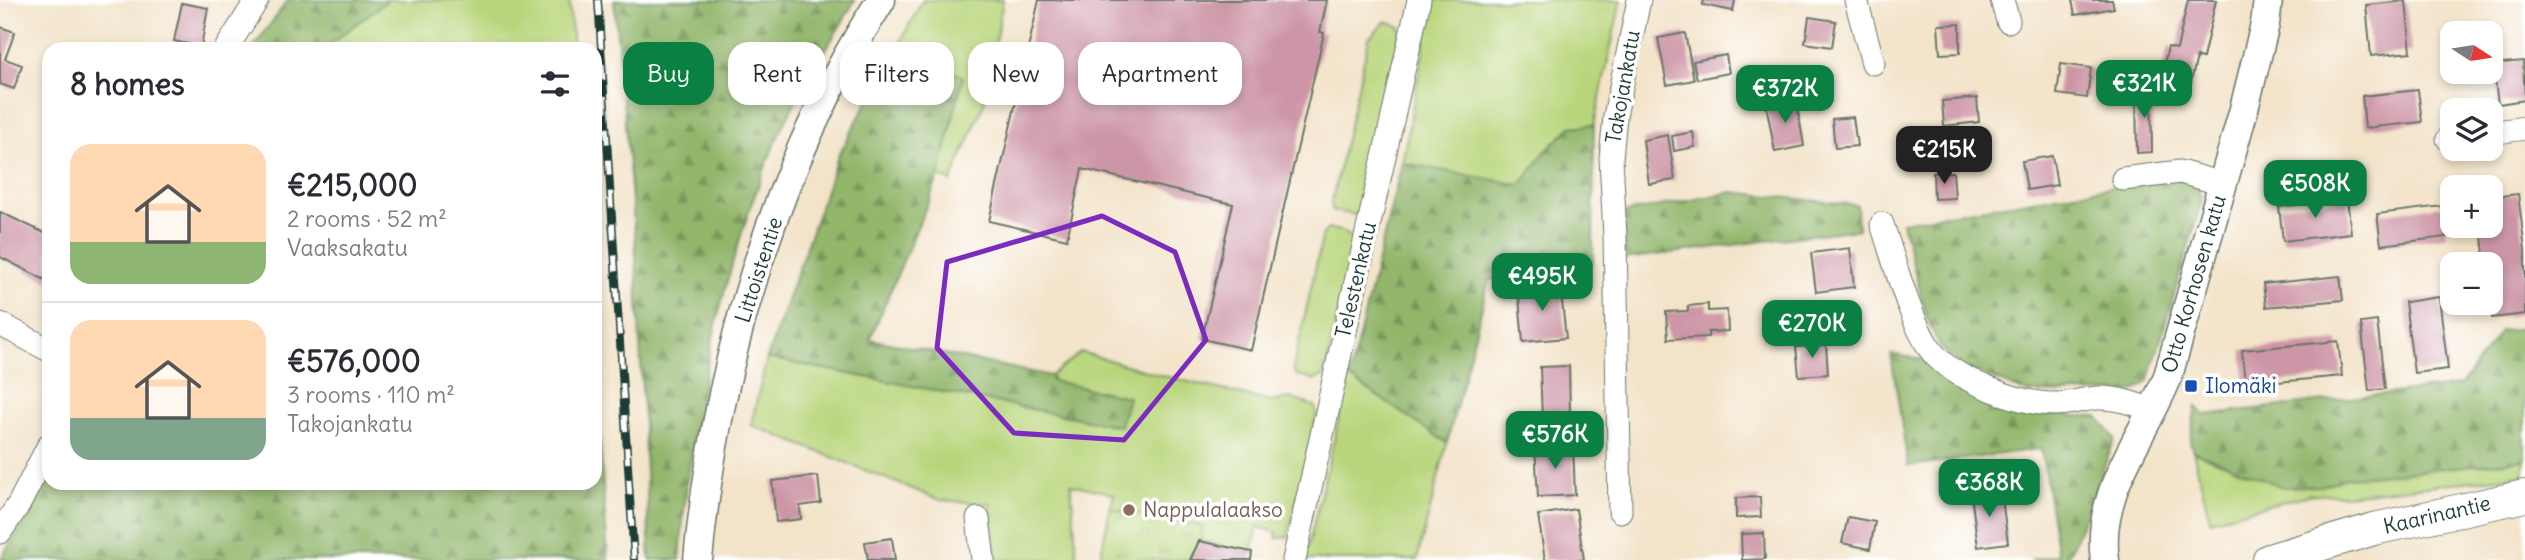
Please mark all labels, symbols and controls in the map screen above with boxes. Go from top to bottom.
north arrow [2440,21,2502,84]
map controls [2440,21,2503,315]
street label: Takojankatu [1599,28,1646,146]
chip: Buy [623,42,714,105]
chip: Rent [728,42,826,105]
chip: Filters [840,42,954,105]
chip: New [968,42,1064,105]
chip: Apartment [1078,42,1242,105]
pin: €321K [2095,60,2193,120]
text: 8 homes [70,65,185,103]
icon: filters [536,65,574,103]
pin: €372K [1736,66,1834,125]
text: €321K [2112,68,2176,97]
text: €372K [1752,73,1818,102]
button: layers [2440,98,2503,161]
pin: €215K [1895,127,1993,186]
text: €215K [1912,134,1976,163]
pin: €508K [2266,160,2364,220]
text: €215,000 [287,166,417,204]
text: €508K [2280,168,2350,197]
icon: home [126,172,210,256]
button: + [2440,175,2503,238]
street label: Otto Korhosen katu [2155,192,2232,376]
text: 2 rooms · 52 m² [287,204,447,233]
street label: Littoistentie [729,214,788,326]
street label: Telestenkatu [1329,219,1382,341]
text: Vaaksakatu [287,233,408,262]
button: − [2440,252,2503,315]
pin: €495K [1493,254,1591,313]
text: €495K [1508,261,1576,290]
pin: €270K [1763,300,1861,360]
text: €270K [1778,308,1846,337]
text: €576,000 [287,342,421,380]
icon: home [126,348,210,432]
place label: Ilomäki [2205,372,2276,399]
marker: Ilomäki [2183,378,2199,394]
text: 3 rooms · 110 m² [287,380,455,409]
text: Takojankatu [287,409,413,438]
pin: €576K [1506,412,1604,471]
text: €576K [1522,419,1588,448]
pin: €368K [1940,460,2038,519]
text: €368K [1955,467,2023,496]
street label: Kaarinantie [2381,489,2493,540]
place label: Nappulalaakso [1143,496,1283,523]
marker: Nappulalaakso [1121,502,1137,518]

